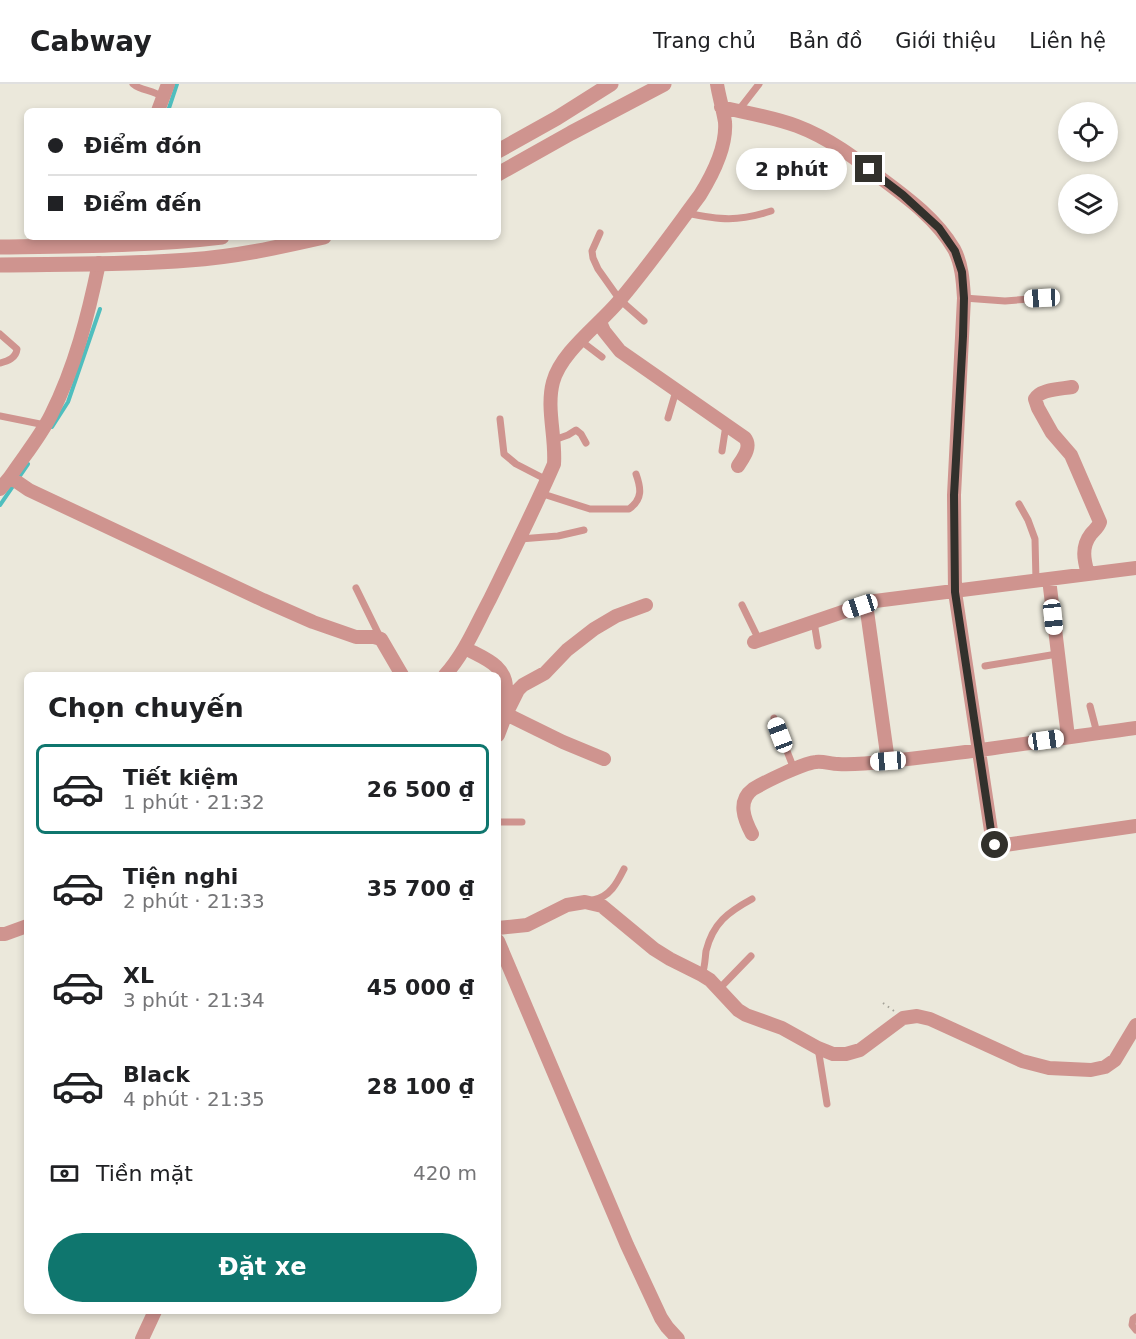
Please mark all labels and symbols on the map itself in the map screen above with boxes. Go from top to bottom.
callout: 2 phút [737,148,848,190]
route end [855,155,882,182]
car [1024,288,1060,308]
car [840,592,880,620]
car [1042,598,1064,636]
car [765,715,795,755]
car [1027,729,1065,751]
car [869,751,907,771]
route start [981,831,1008,858]

